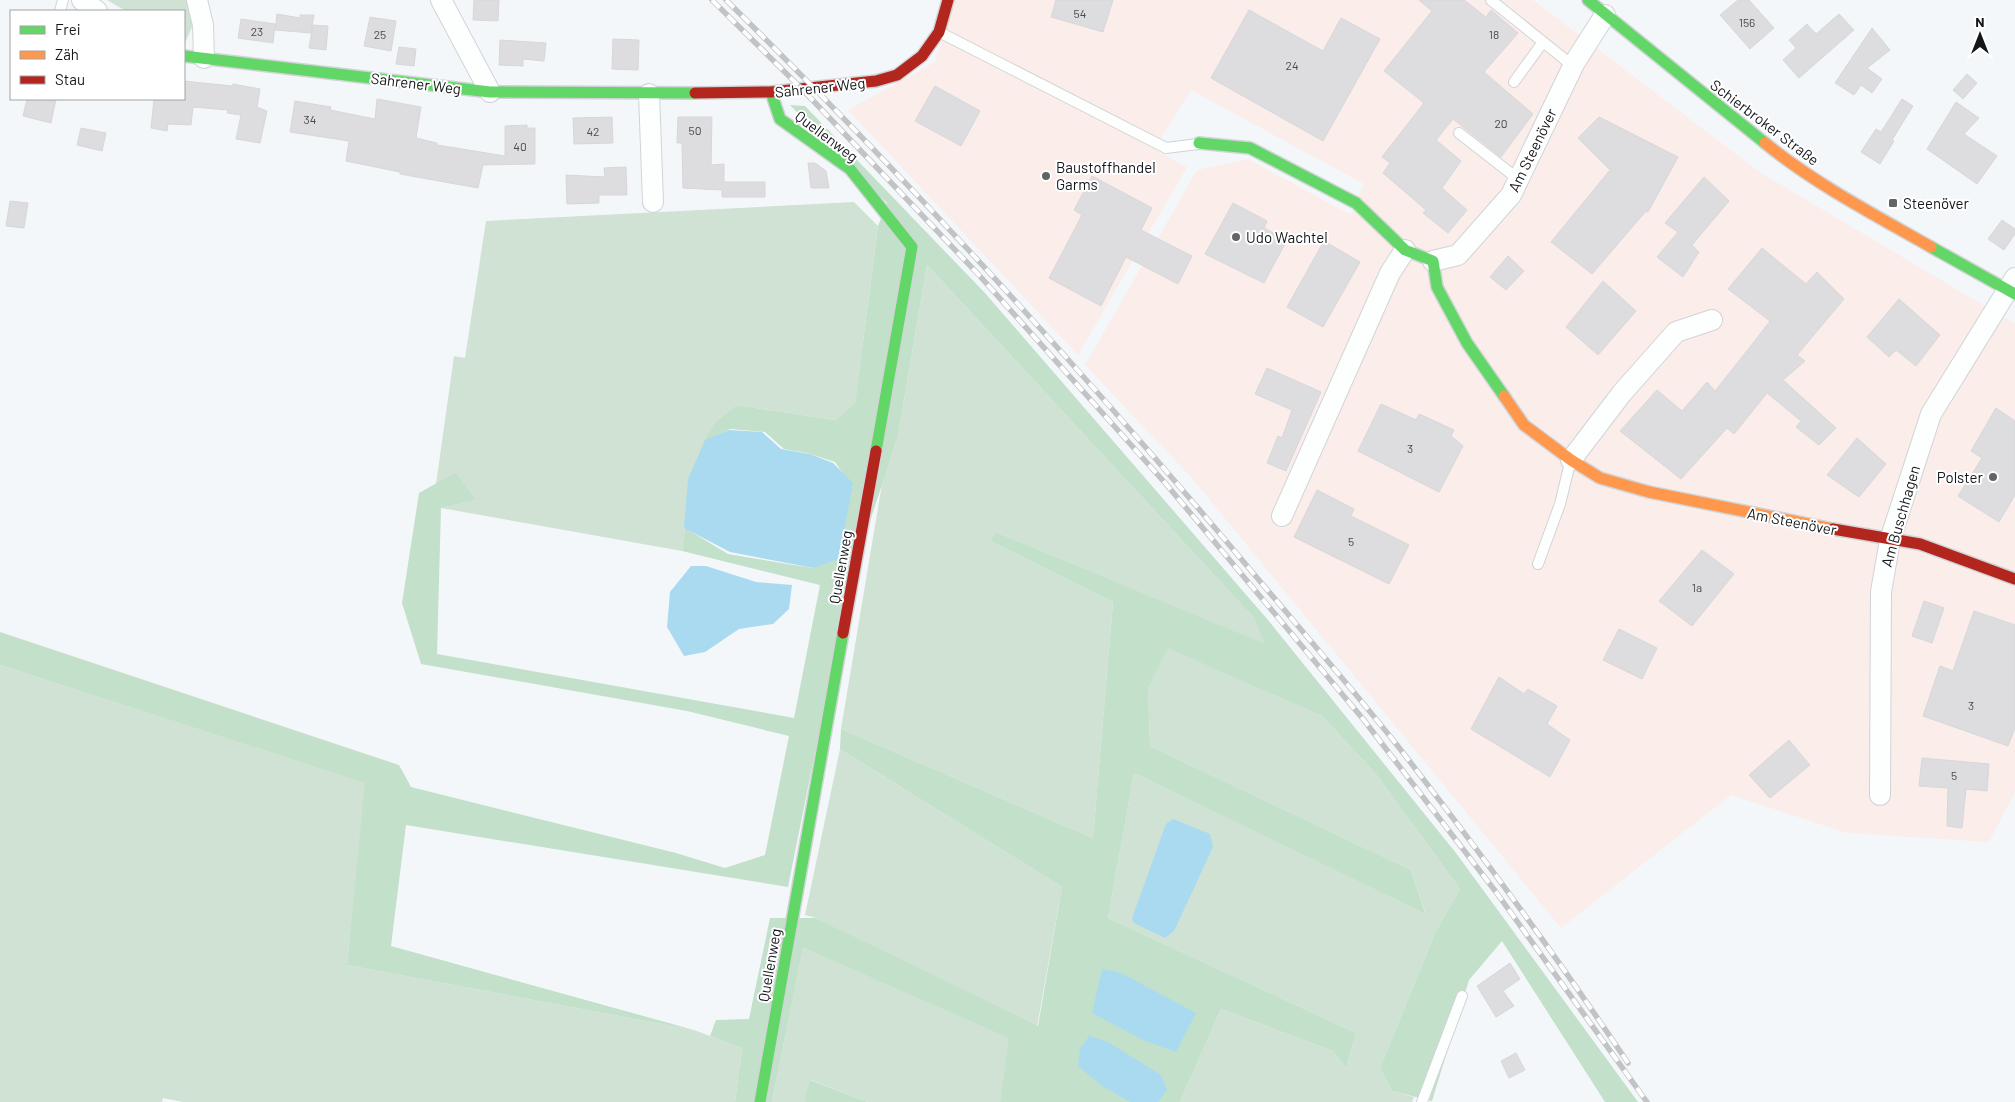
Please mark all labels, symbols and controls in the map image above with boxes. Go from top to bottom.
house number: 54 [1074,6,1086,20]
legend [10,10,185,100]
north arrow [1955,10,2005,60]
text: N [1975,13,1985,30]
house number: 156 [1739,15,1755,29]
text: Frei [55,20,81,38]
house number: 23 [251,24,263,38]
house number: 25 [374,27,386,41]
house number: 18 [1489,27,1499,41]
text: Zäh [55,45,79,63]
house number: 24 [1285,58,1299,72]
street label: Sahrener Weg [370,69,462,97]
text: Stau [55,70,85,88]
street label: Sahrener Weg [774,73,866,101]
street label: Schierbroker Straße [1707,75,1823,169]
street label: Am Steenöver [1504,105,1560,195]
street label: Quellenweg [792,107,862,165]
house number: 34 [304,112,316,126]
house number: 20 [1494,116,1508,130]
house number: 50 [689,123,701,137]
house number: 42 [586,124,600,138]
house number: 40 [513,139,527,153]
place label: Baustoffhandel Garms [1056,158,1156,193]
marker: Baustoffhandel Garms [1040,170,1052,182]
place label: Steenöver [1903,194,1970,212]
marker: Steenöver [1887,197,1899,209]
place label: Udo Wachtel [1246,228,1328,246]
marker: Udo Wachtel [1230,231,1242,243]
house number: 3 [1407,441,1413,455]
street label: Am Buschhagen [1877,463,1923,569]
place label: Polster [1937,468,1984,486]
marker: Polster [1987,471,1999,483]
street label: Am Steenöver [1746,504,1839,539]
street label: Quellenweg [825,529,855,605]
house number: 5 [1348,534,1354,548]
house number: 1a [1692,580,1702,594]
house number: 3 [1968,698,1974,712]
house number: 5 [1951,768,1957,782]
street label: Quellenweg [754,927,784,1003]

